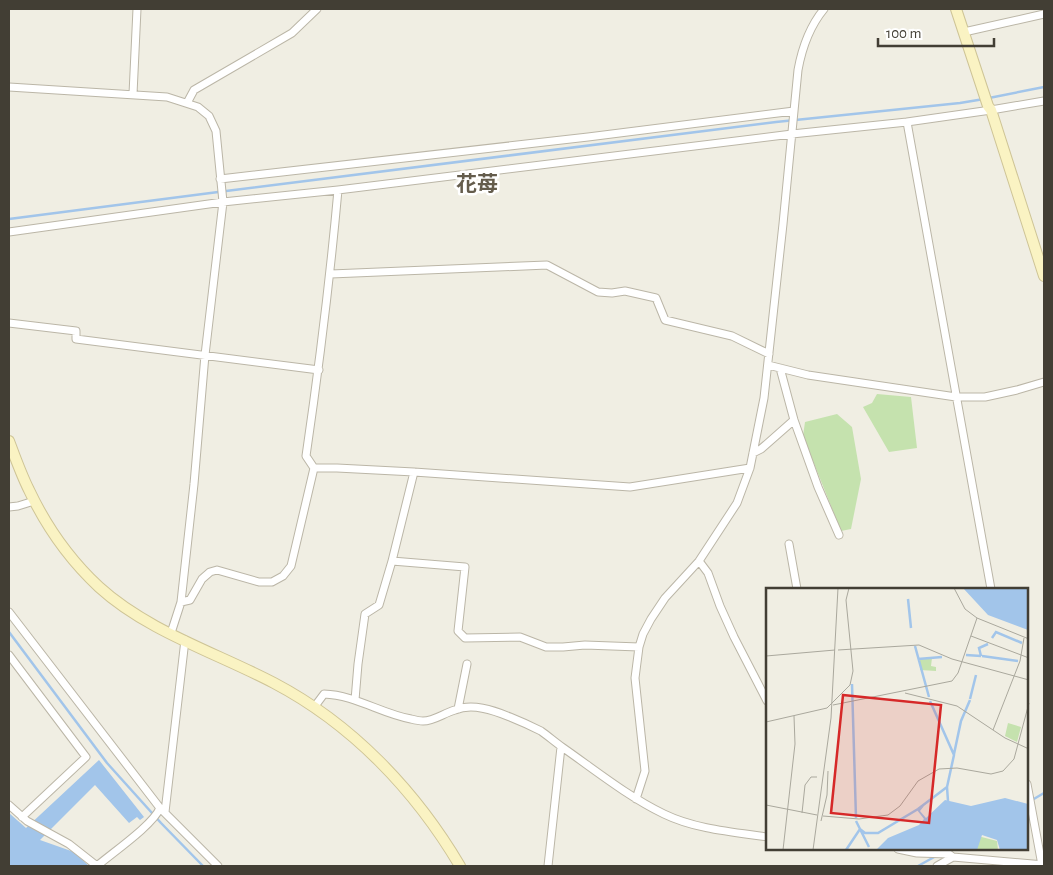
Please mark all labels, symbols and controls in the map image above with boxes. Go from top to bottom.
scale bar [878,15,994,47]
text: 100 m [886,26,921,41]
district label: 花苺 [456,173,498,195]
inset map [766,588,1028,850]

